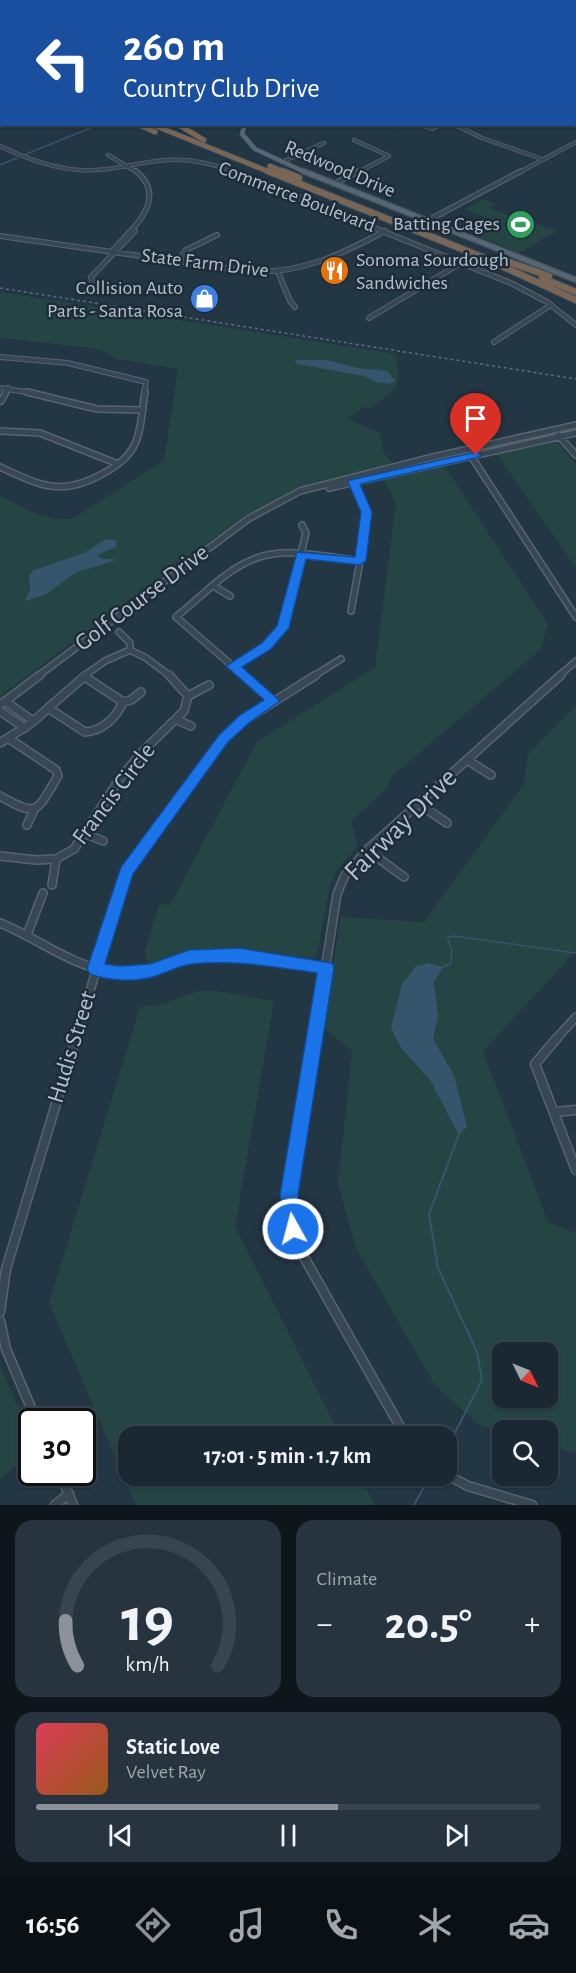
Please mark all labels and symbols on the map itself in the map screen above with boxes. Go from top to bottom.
street label: Redwood Drive [282,137,398,201]
street label: Commerce Boulevard [216,158,378,236]
sports icon: Batting Cages [505,208,537,240]
place label: Batting Cages [393,214,500,234]
street label: State Farm Drive [140,245,270,281]
place label: Sonoma Sourdough Sandwiches [356,250,509,293]
restaurant icon: Sonoma Sourdough Sandwiches [319,255,351,287]
place label: Collision Auto Parts - Santa Rosa [47,278,183,321]
shop icon: Collision Auto Parts - Santa Rosa [188,283,220,315]
pin [450,393,501,455]
street label: Golf Course Drive [71,540,213,656]
street label: Francis Circle [68,739,160,849]
street label: Fairway Drive [339,763,463,887]
street label: Hudis Street [44,988,101,1106]
position arrow [261,1197,325,1261]
north arrow [492,1342,558,1408]
speed limit sign: 30 [18,1408,96,1486]

